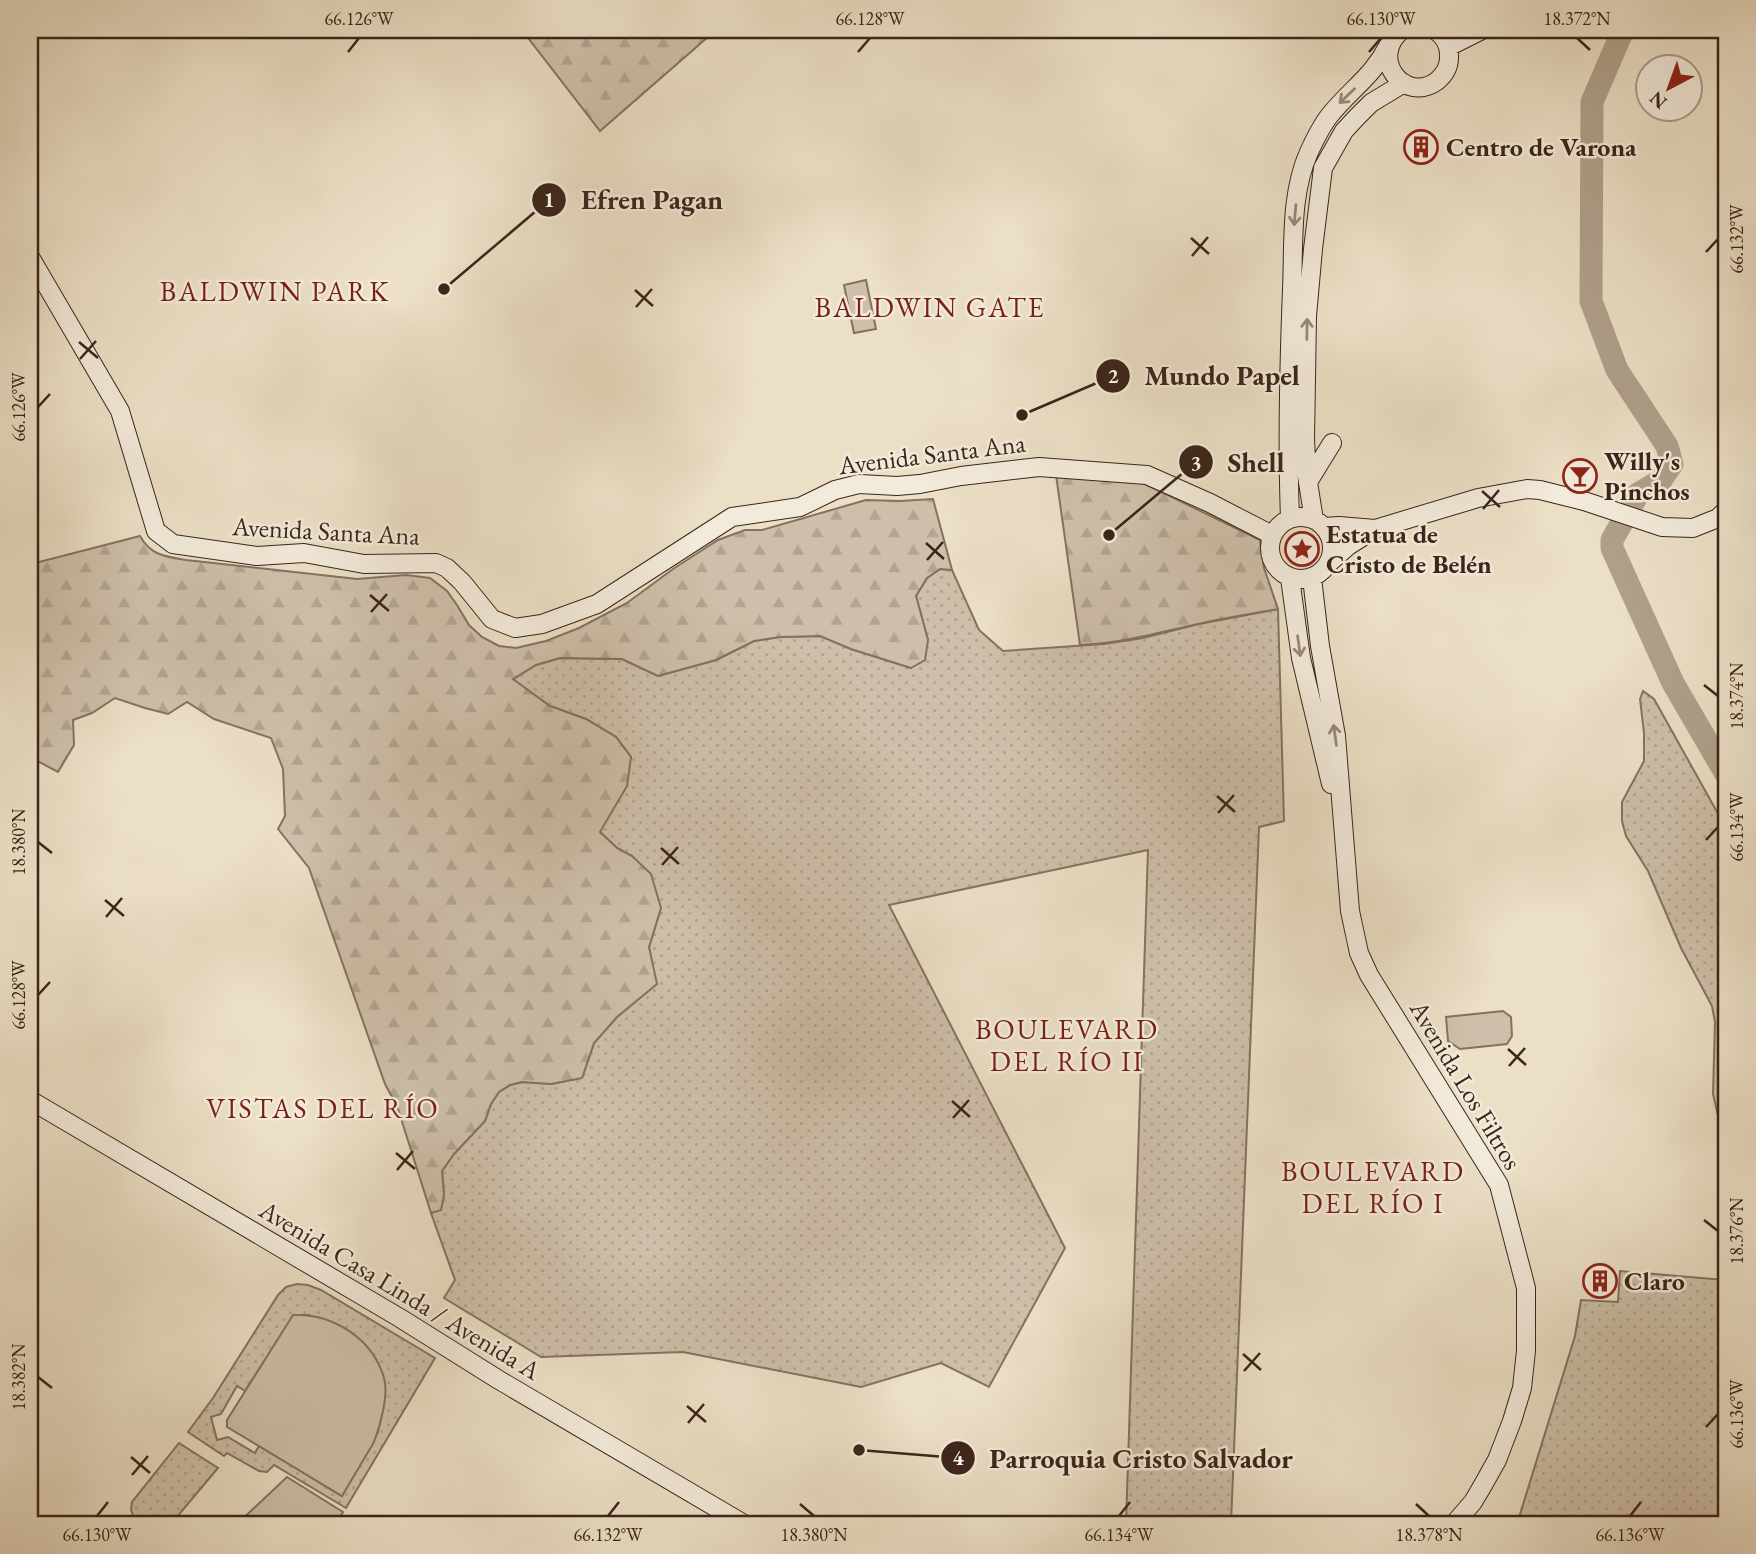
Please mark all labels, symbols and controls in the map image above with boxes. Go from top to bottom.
text: 66.126°W [324,7,394,30]
text: 66.128°W [835,7,905,30]
text: 66.130°W [1346,7,1416,30]
text: 18.372°N [1544,7,1611,30]
north arrow [1634,52,1704,122]
text: N [1644,86,1672,115]
one-way arrow [1339,88,1356,105]
building icon: Centro de Varona [1402,128,1440,166]
place label: Centro de Varona [1446,130,1637,164]
callout: Efren Pagan [531,175,737,224]
text: Efren Pagan [581,181,723,217]
text: 1 [543,186,555,213]
one-way arrow [1288,203,1301,226]
text: 66.132°W [1725,204,1748,274]
district label: BALDWIN PARK [160,273,390,309]
district label: BALDWIN GATE [815,289,1045,325]
one-way arrow [1300,318,1313,341]
callout: Mundo Papel [1096,351,1314,400]
text: Mundo Papel [1144,357,1300,393]
text: 2 [1107,362,1119,389]
text: 66.126°W [7,372,30,442]
street label: Avenida Santa Ana [836,426,1028,482]
callout: Shell [1178,438,1299,487]
text: Shell [1227,444,1285,480]
place label: Willy's Pinchos [1604,444,1690,508]
text: 3 [1190,449,1202,476]
bar icon: Willy's Pinchos [1561,457,1599,495]
street label: Avenida Santa Ana [230,509,421,553]
place label: Estatua de Cristo de Belén [1326,517,1492,581]
place icon: Estatua de Cristo de Belén [1283,530,1321,568]
one-way arrow [1293,634,1306,657]
text: 18.374°N [1725,662,1748,729]
one-way arrow [1329,724,1342,747]
text: 66.134°W [1725,792,1748,862]
text: 18.380°N [7,808,30,875]
text: 66.128°W [7,960,30,1030]
street label: Avenida Los Filtros [1402,993,1530,1176]
district label: BOULEVARD DEL RÍO II [975,1011,1159,1079]
district label: VISTAS DEL RÍO [206,1090,440,1126]
district label: BOULEVARD DEL RÍO I [1281,1153,1465,1221]
street label: Avenida Casa Linda / Avenida A [252,1192,548,1388]
text: 18.376°N [1725,1197,1748,1264]
building icon: Claro [1581,1262,1619,1300]
place label: Claro [1624,1264,1685,1298]
text: 18.382°N [7,1343,30,1410]
text: 66.136°W [1725,1379,1748,1449]
callout: Parroquia Cristo Salvador [940,1434,1307,1483]
text: Parroquia Cristo Salvador [989,1440,1293,1476]
text: 4 [952,1444,964,1471]
text: 66.130°W [62,1523,132,1546]
text: 66.132°W [573,1523,643,1546]
text: 18.380°N [781,1523,848,1546]
text: 66.134°W [1084,1523,1154,1546]
text: 18.378°N [1396,1523,1463,1546]
text: 66.136°W [1595,1523,1665,1546]

